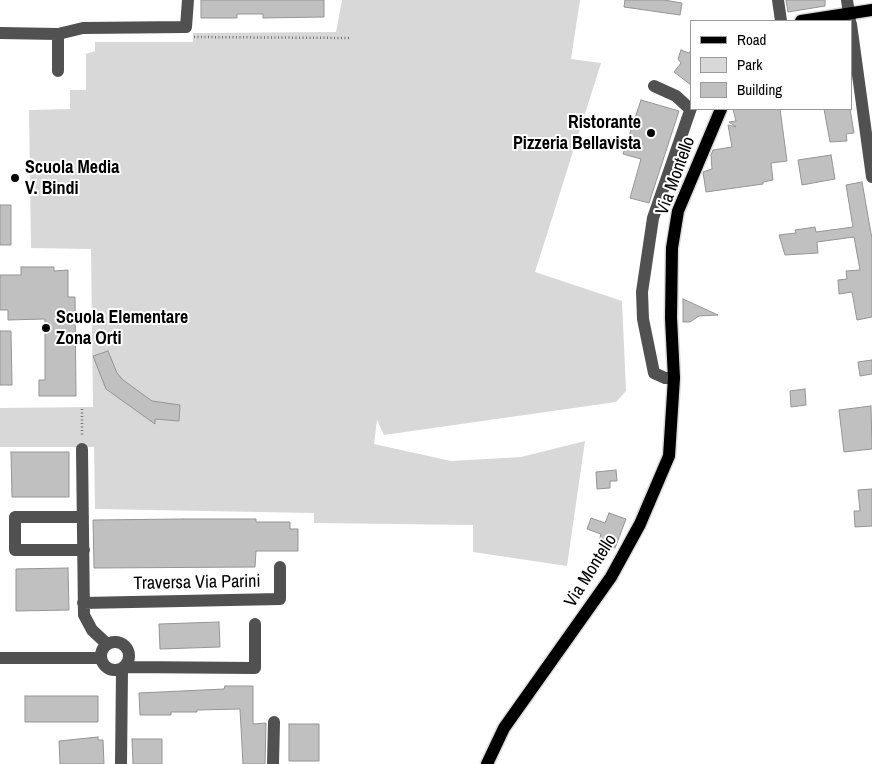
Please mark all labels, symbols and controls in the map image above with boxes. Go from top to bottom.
legend [690,20,852,110]
text: Road [737,29,766,50]
text: Park [737,54,762,75]
text: Building [737,79,782,100]
place label: Ristorante Pizzeria Bellavista [513,112,641,154]
marker: Ristorante Pizzeria Bellavista [645,127,657,139]
street label: Via Montello [652,134,700,218]
place label: Scuola Media V. Bindi [25,157,119,200]
marker: Scuola Media V. Bindi [9,172,21,184]
place label: Scuola Elementare Zona Orti [56,307,188,350]
marker: Scuola Elementare Zona Orti [40,322,52,334]
street label: Via Montello [560,531,622,611]
street label: Traversa Via Parini [133,571,261,595]

